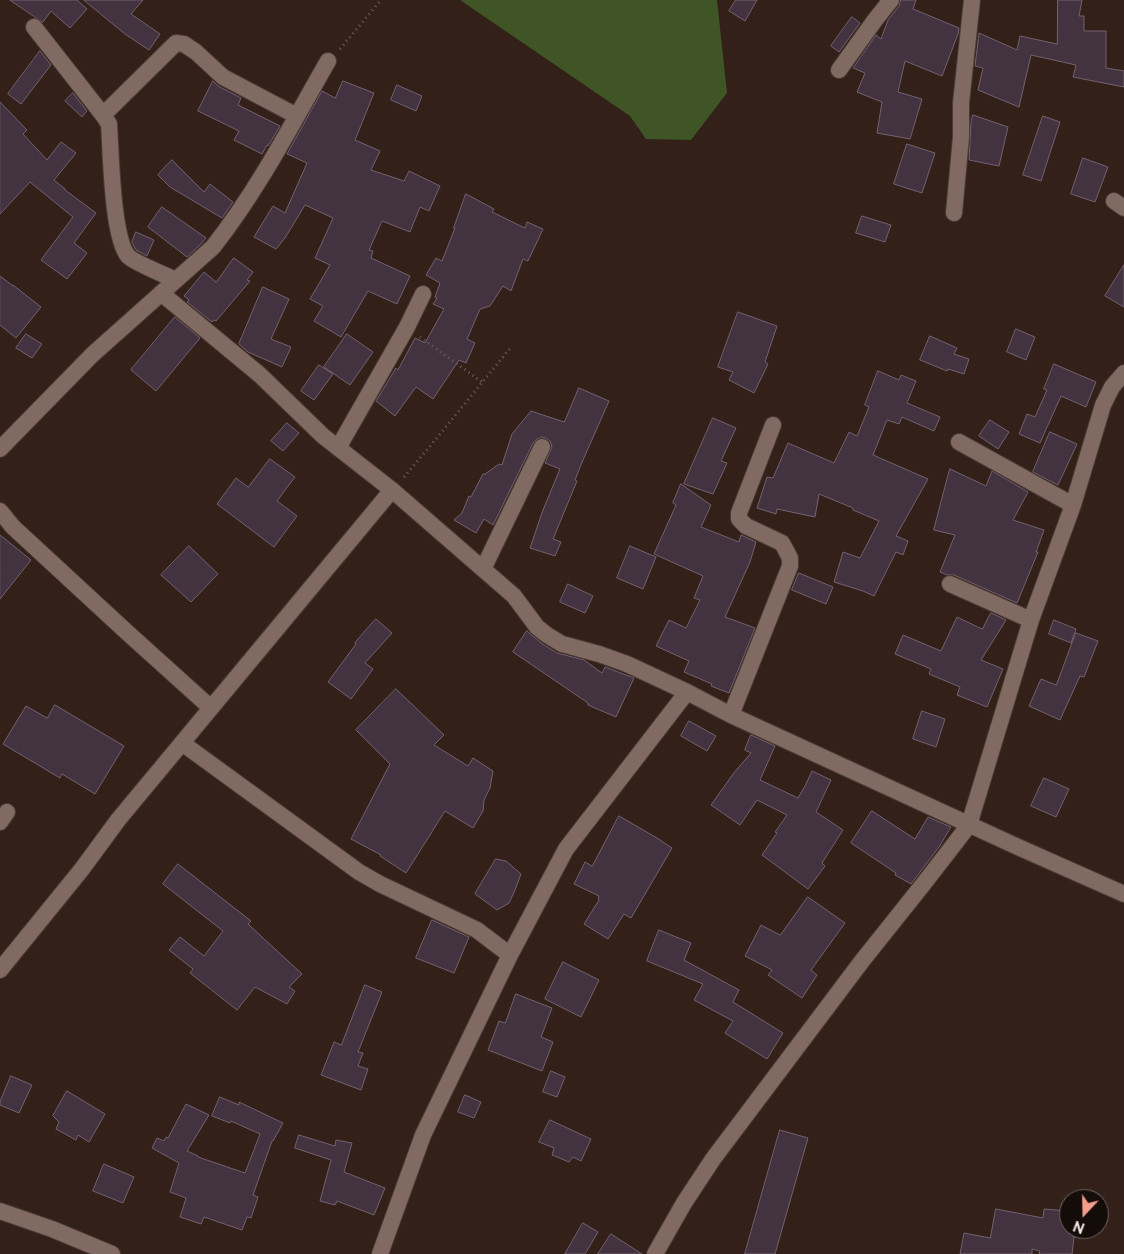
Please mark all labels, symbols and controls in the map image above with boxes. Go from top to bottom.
north arrow [1059,1189,1109,1239]
text: N [1071,1218,1087,1236]

